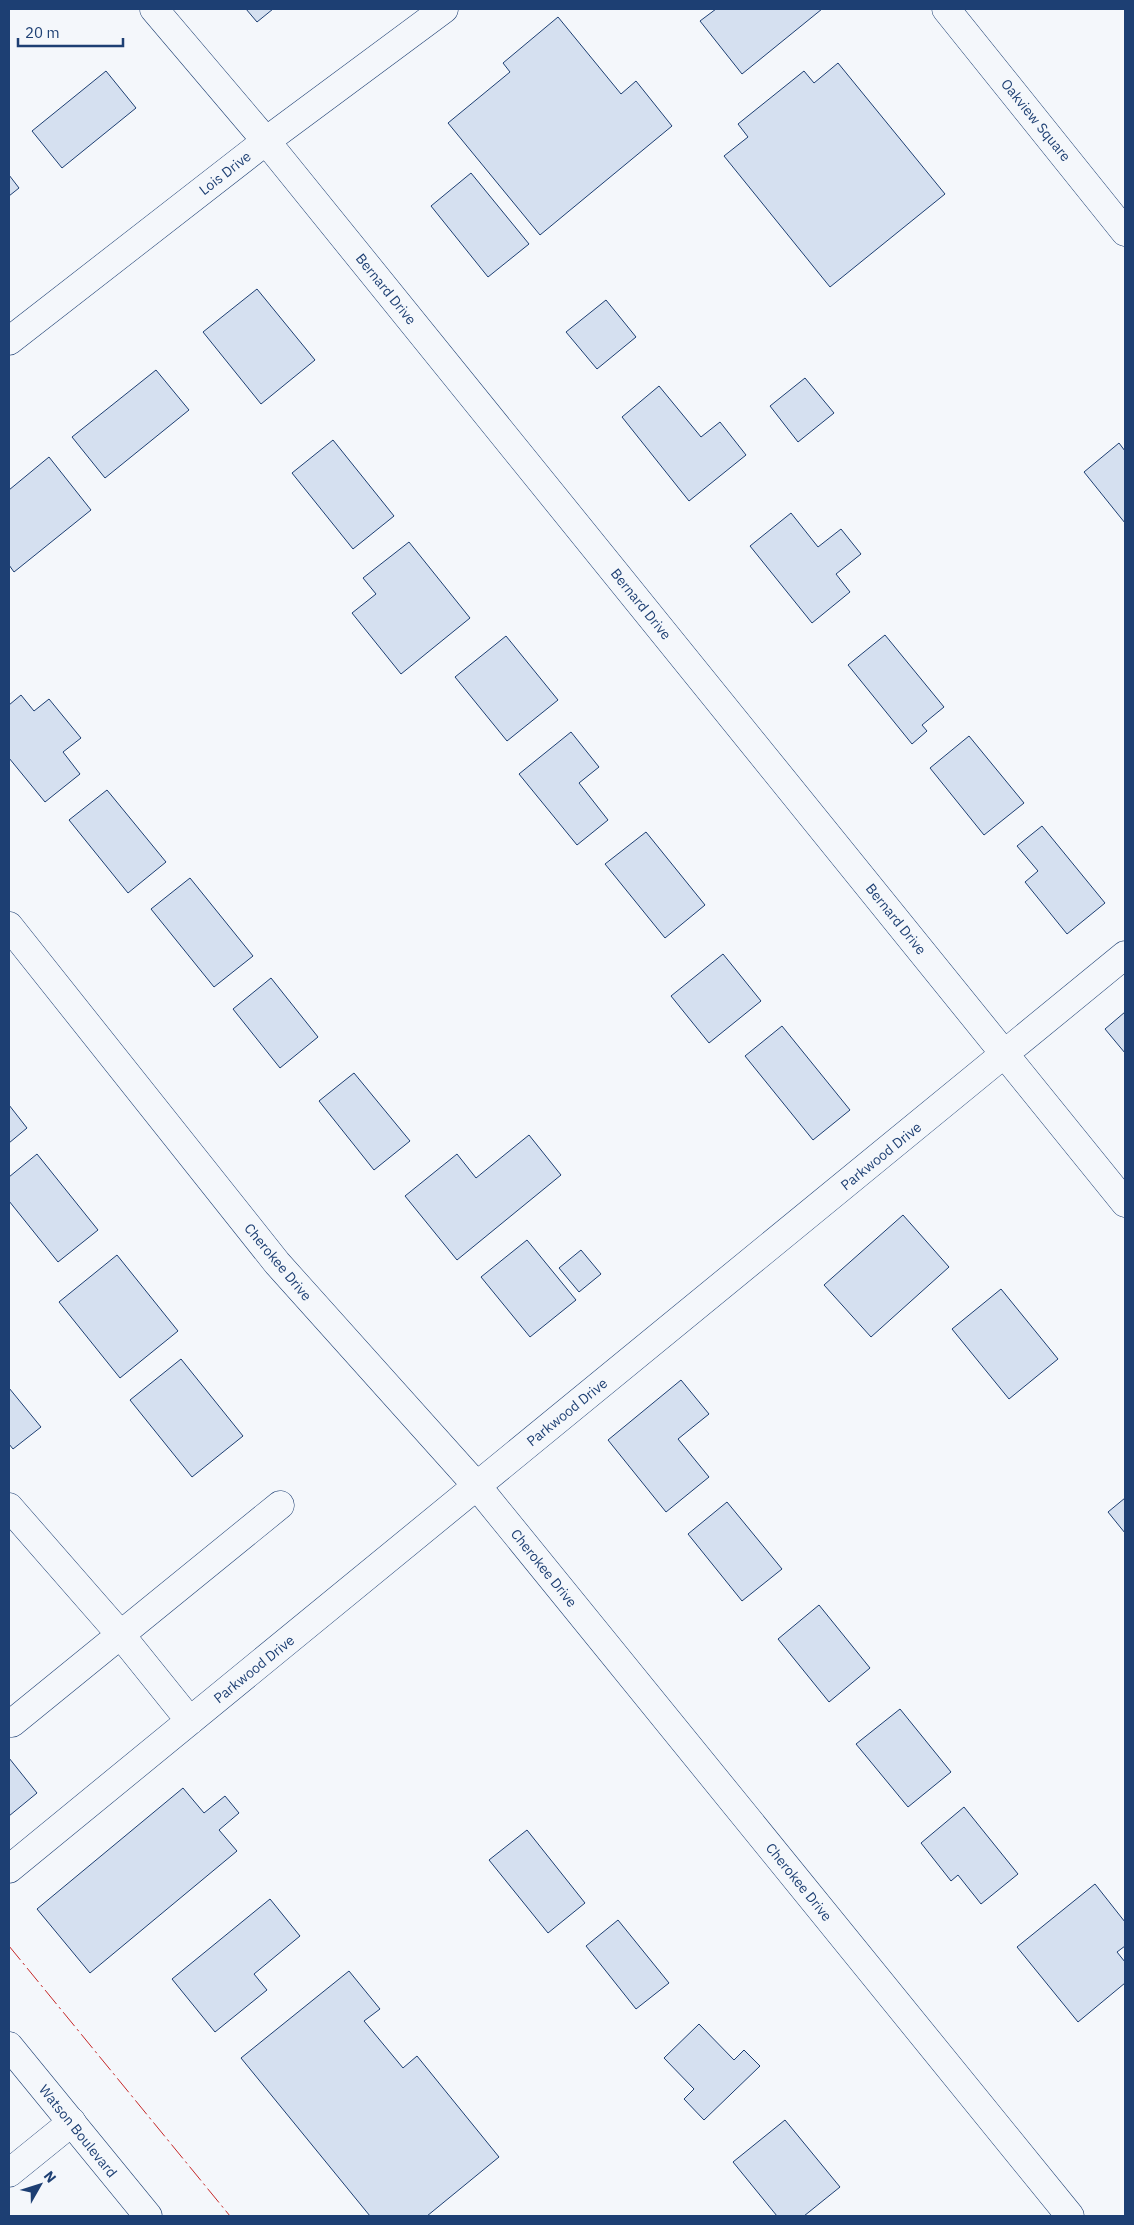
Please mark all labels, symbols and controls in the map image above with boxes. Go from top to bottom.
scale bar [18,15,122,47]
text: 20 m [25,23,60,42]
street label: Oakview Square [997,75,1075,165]
street label: Lois Drive [195,147,255,199]
street label: Bernard Drive [352,250,420,328]
street label: Bernard Drive [607,565,675,643]
street label: Bernard Drive [862,880,930,958]
street label: Parkwood Drive [837,1118,925,1194]
street label: Cherokee Drive [240,1220,316,1305]
street label: Parkwood Drive [523,1374,611,1450]
street label: Cherokee Drive [507,1525,581,1611]
street label: Parkwood Drive [210,1631,298,1707]
street label: Cherokee Drive [762,1839,836,1925]
street label: Watson Boulevard [35,2081,121,2181]
north arrow [15,2160,65,2210]
text: N [40,2167,60,2186]

